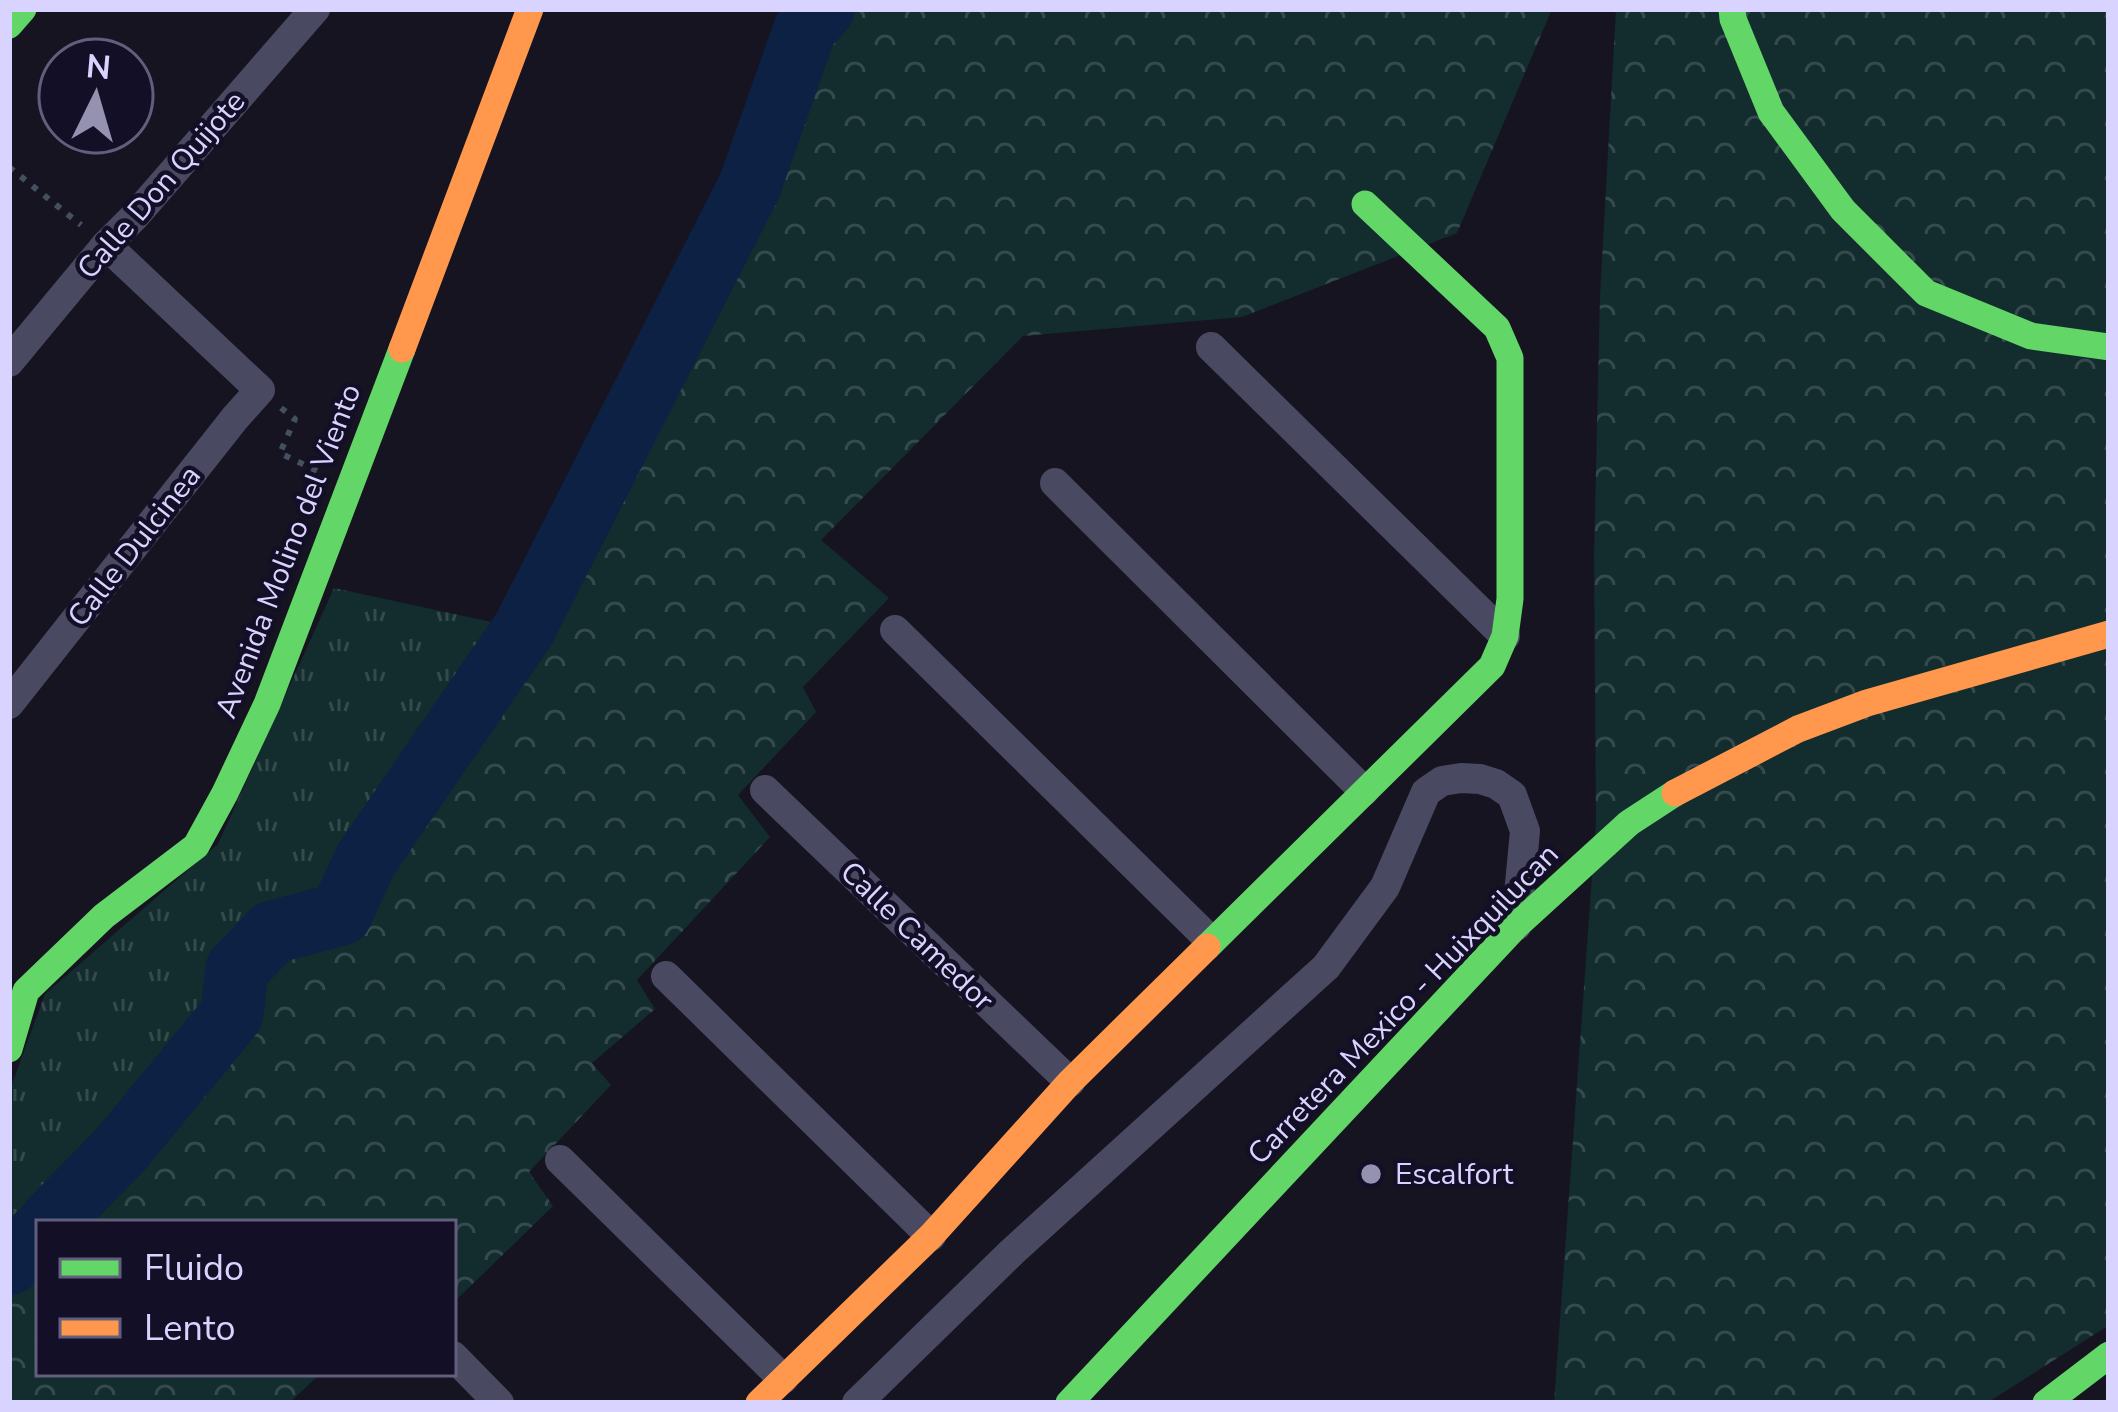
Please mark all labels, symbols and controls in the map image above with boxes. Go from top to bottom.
north arrow [36,36,156,156]
text: N [84,44,113,91]
street label: Calle Don Quijote [68,82,255,288]
street label: Avenida Molino del Viento [206,378,371,724]
street label: Calle Dulcinea [58,457,210,636]
street label: Carretera Mexico - Huixquilucan [1239,835,1568,1174]
street label: Calle Camedor [831,852,1003,1020]
place label: Escalfort [1395,1154,1514,1195]
marker: Escalfort [1358,1161,1384,1187]
legend [36,1220,456,1376]
text: Fluido [144,1244,244,1293]
text: Lento [144,1304,235,1353]

